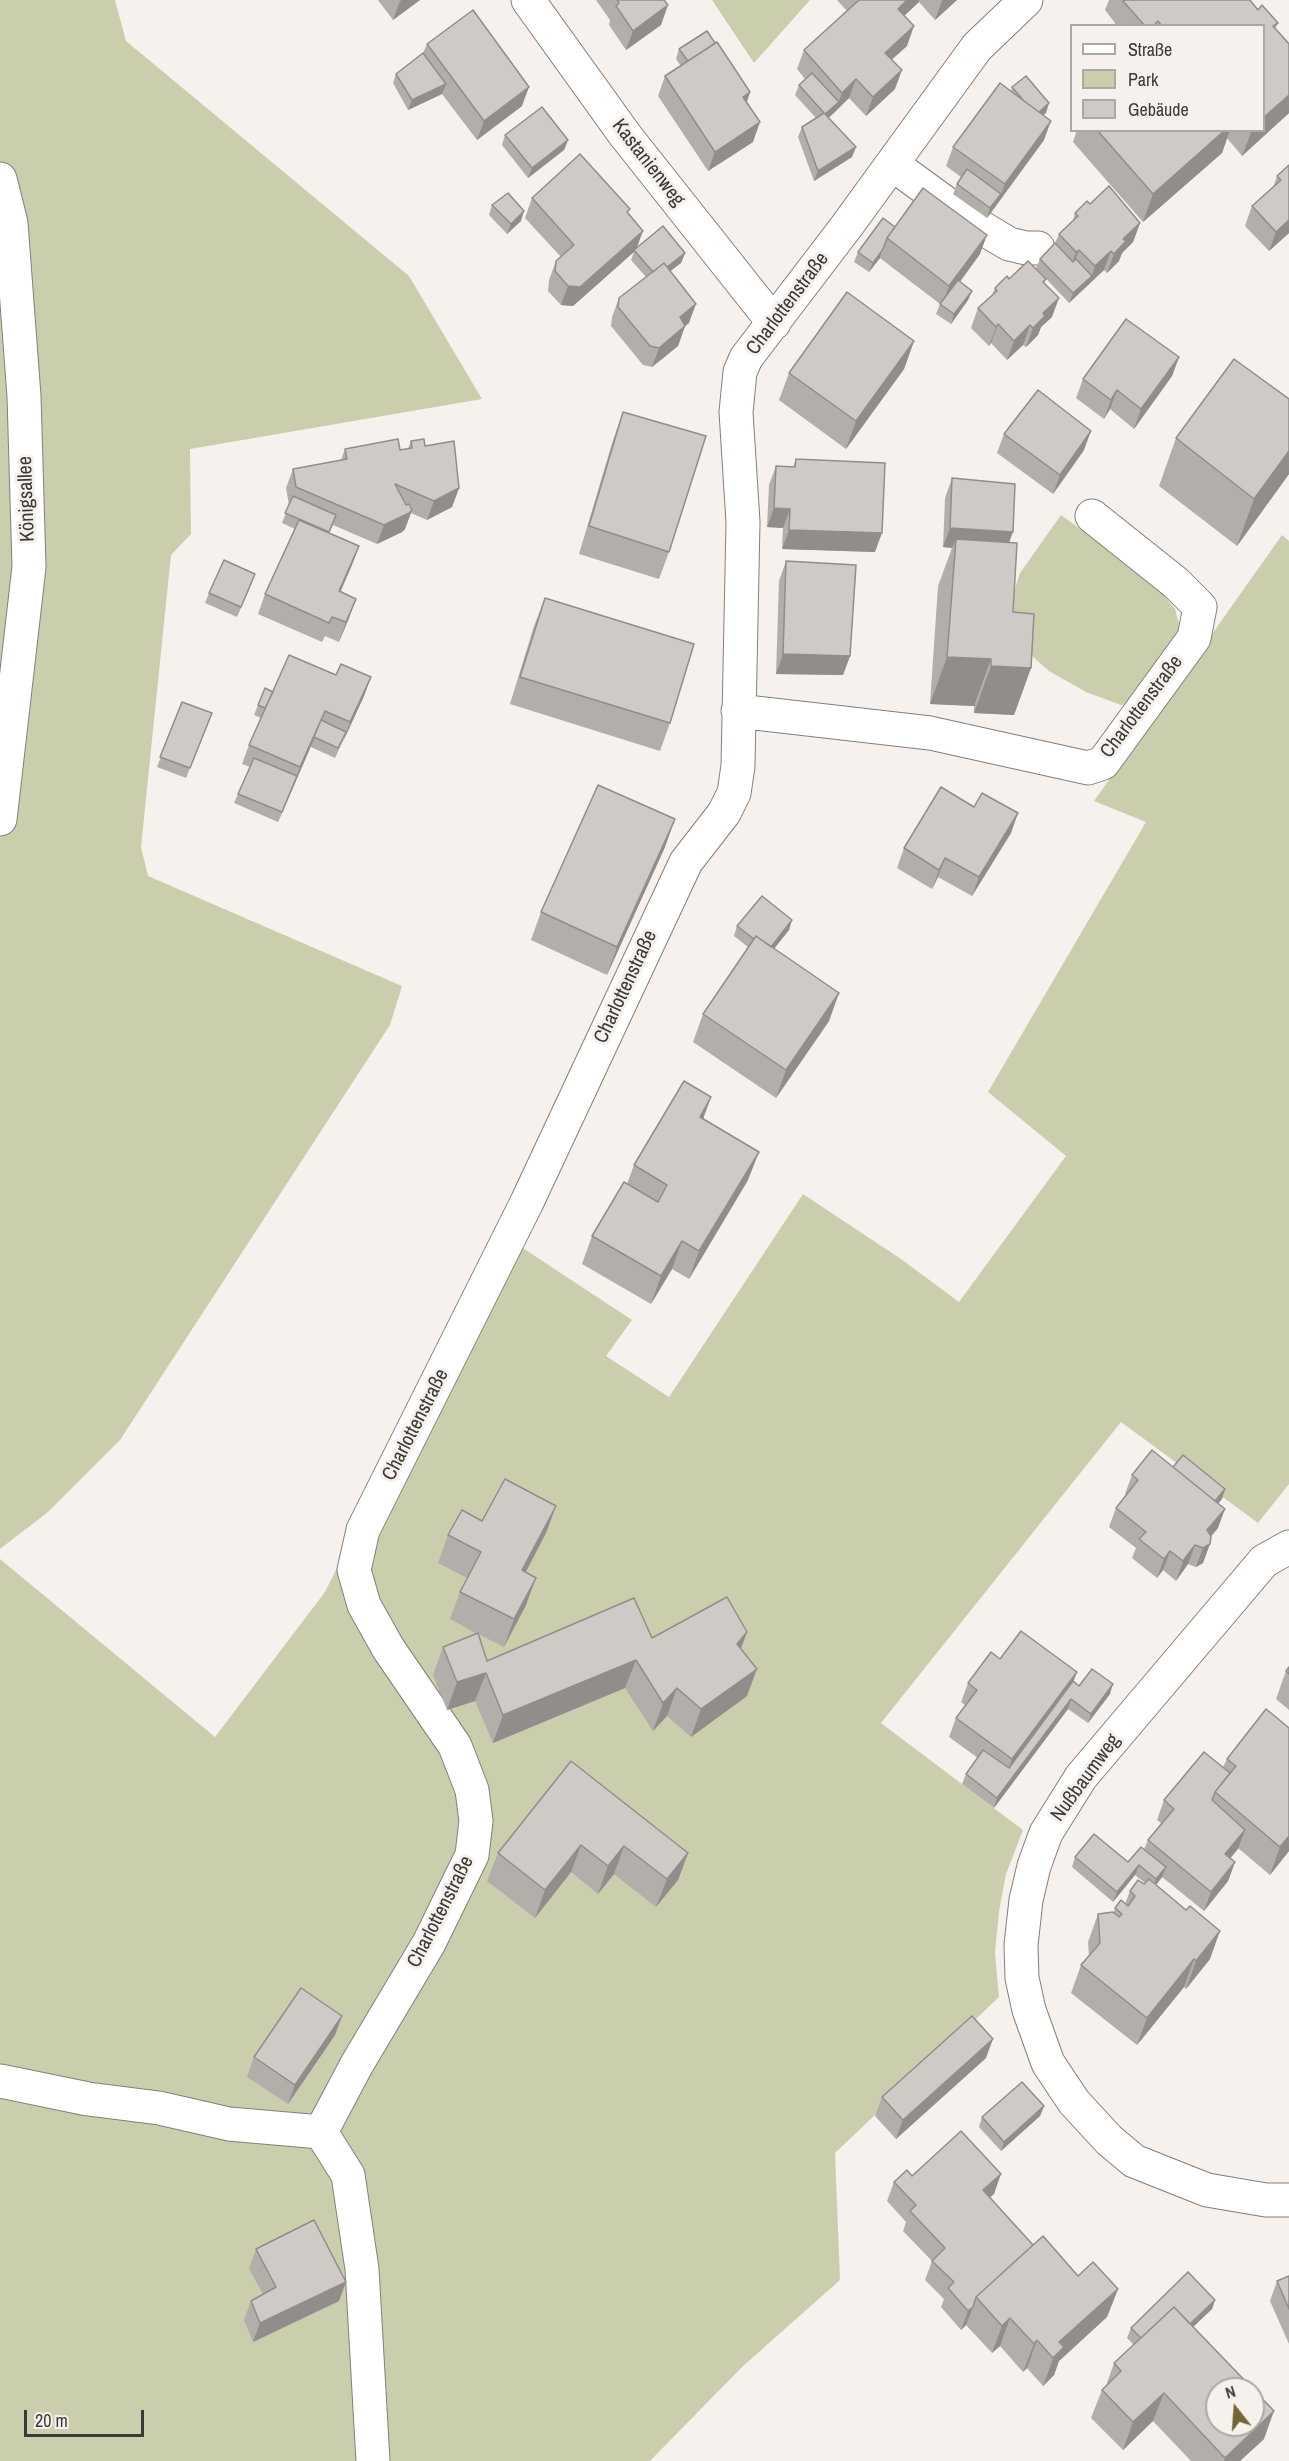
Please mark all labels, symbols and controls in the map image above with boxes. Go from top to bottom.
legend [1070,24,1265,132]
text: Straße [1128,37,1172,62]
text: Park [1128,67,1158,92]
text: Gebäude [1128,97,1189,122]
street label: Kastanienweg [607,115,689,211]
street label: Charlottenstraße [742,248,834,360]
street label: Königsallee [14,456,40,542]
street label: Charlottenstraße [1096,651,1188,763]
street label: Charlottenstraße [589,927,663,1047]
street label: Charlottenstraße [378,1365,454,1485]
street label: Nußbaumweg [1046,1730,1126,1826]
street label: Charlottenstraße [403,1852,479,1972]
north arrow [1205,2377,1265,2437]
text: N [1223,2380,1238,2404]
scale bar [27,2398,147,2436]
text: 20 m [35,2408,68,2433]

